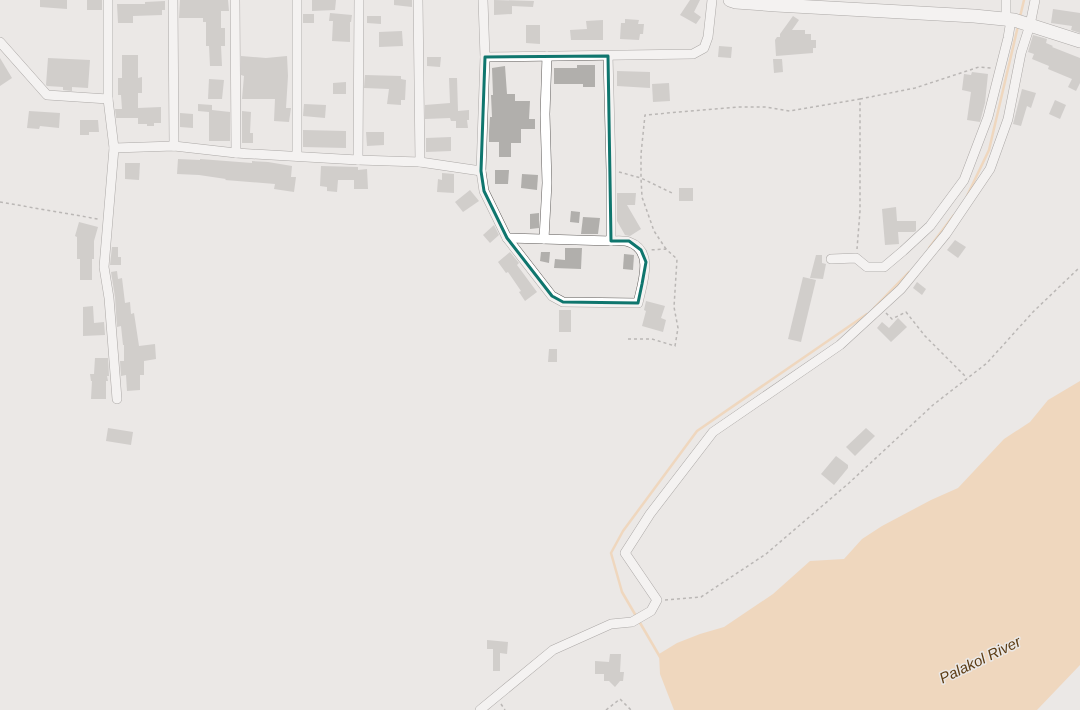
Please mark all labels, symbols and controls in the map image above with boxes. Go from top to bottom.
water label: Palakol River [936,632,1024,687]

